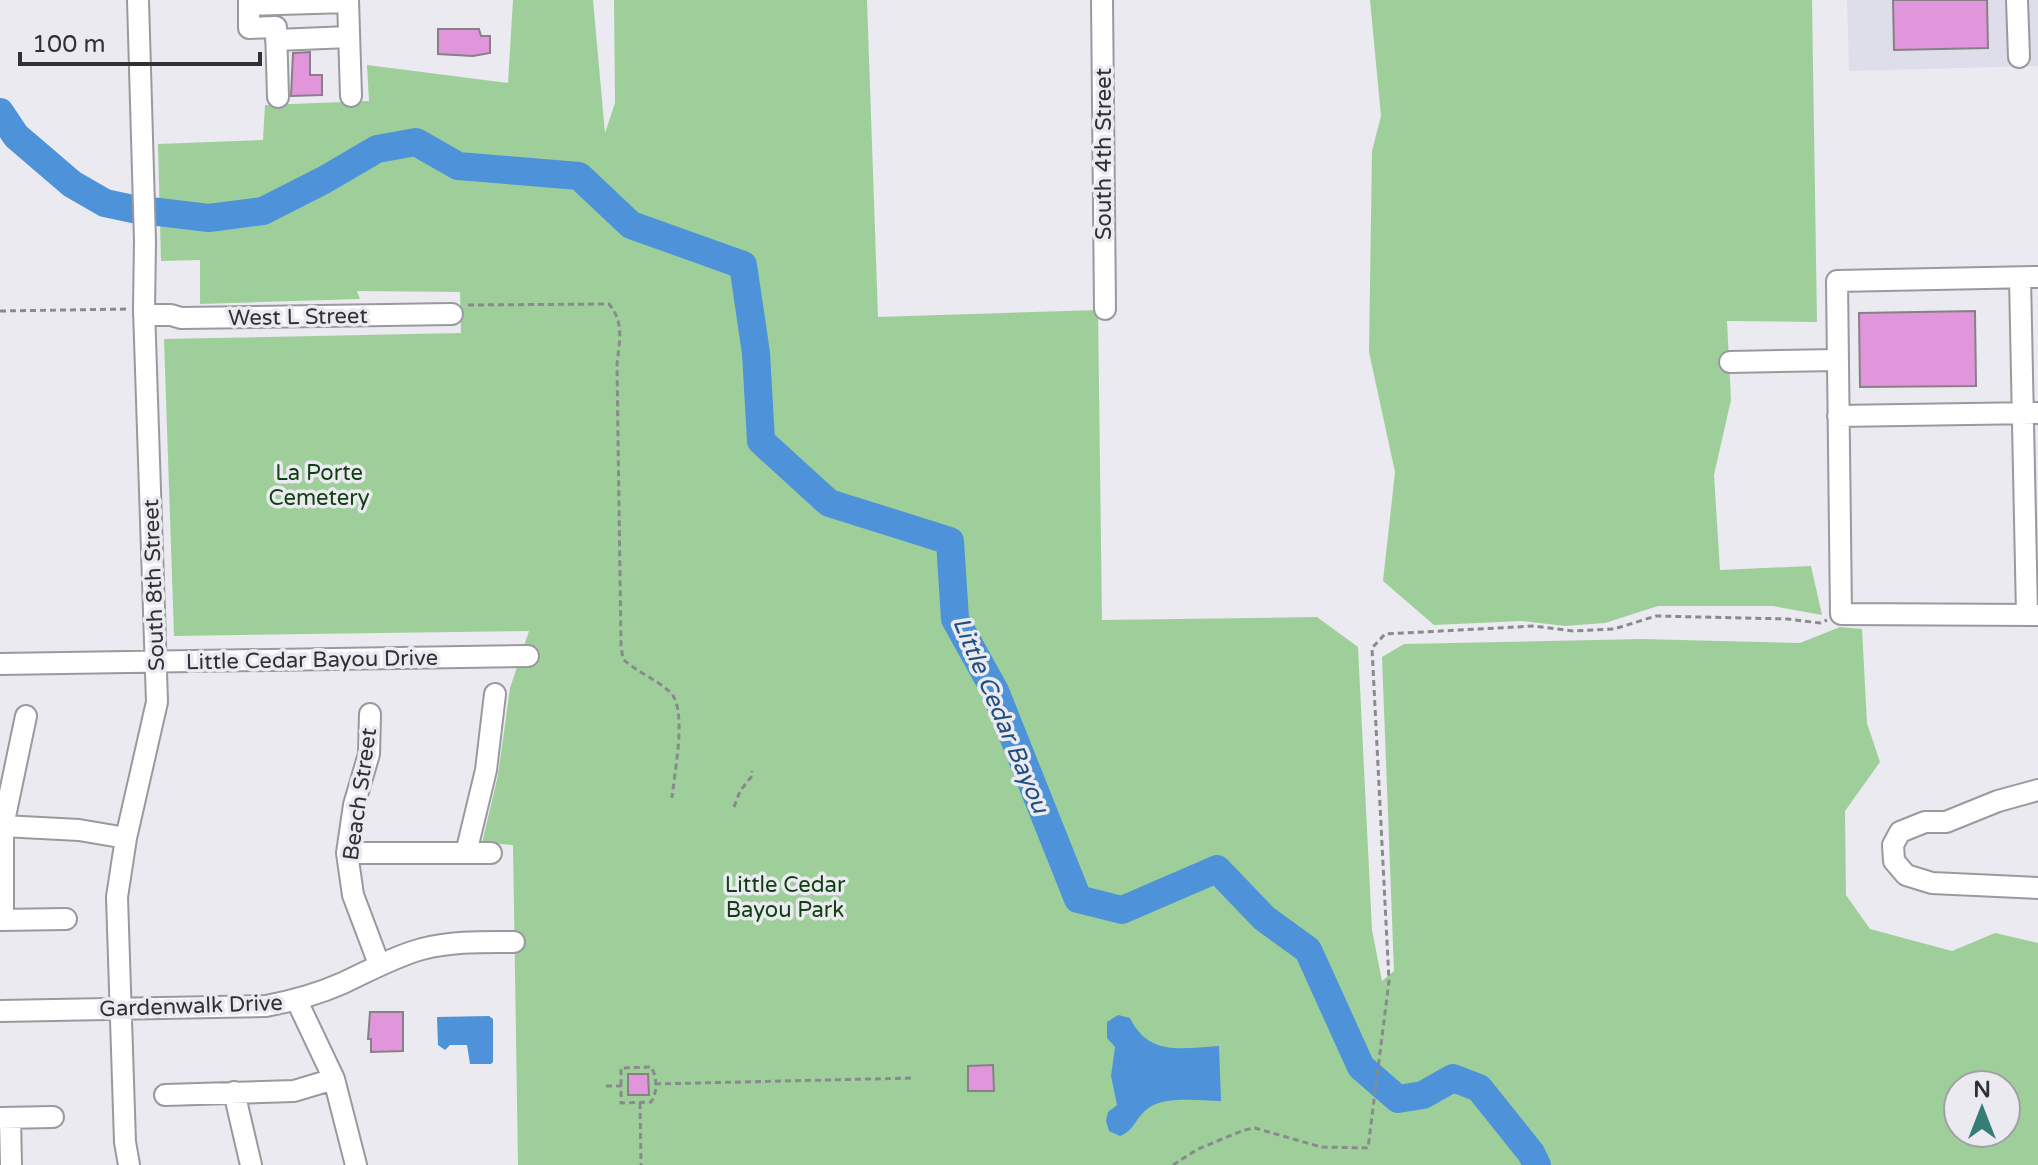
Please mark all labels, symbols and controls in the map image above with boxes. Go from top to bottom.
scale bar [20,16,260,66]
text: 100 m [32,30,106,59]
street label: South 4th Street [1091,68,1117,240]
street label: West L Street [228,303,368,331]
park label: La Porte Cemetery [269,460,370,511]
street label: South 8th Street [138,499,170,671]
water label: Little Cedar Bayou [946,613,1055,819]
street label: Little Cedar Bayou Drive [186,645,438,675]
street label: Beach Street [338,726,382,862]
park label: Little Cedar Bayou Park [725,872,846,923]
street label: Gardenwalk Drive [99,990,283,1022]
north arrow [1942,1069,2022,1149]
text: N [1973,1077,1991,1103]

